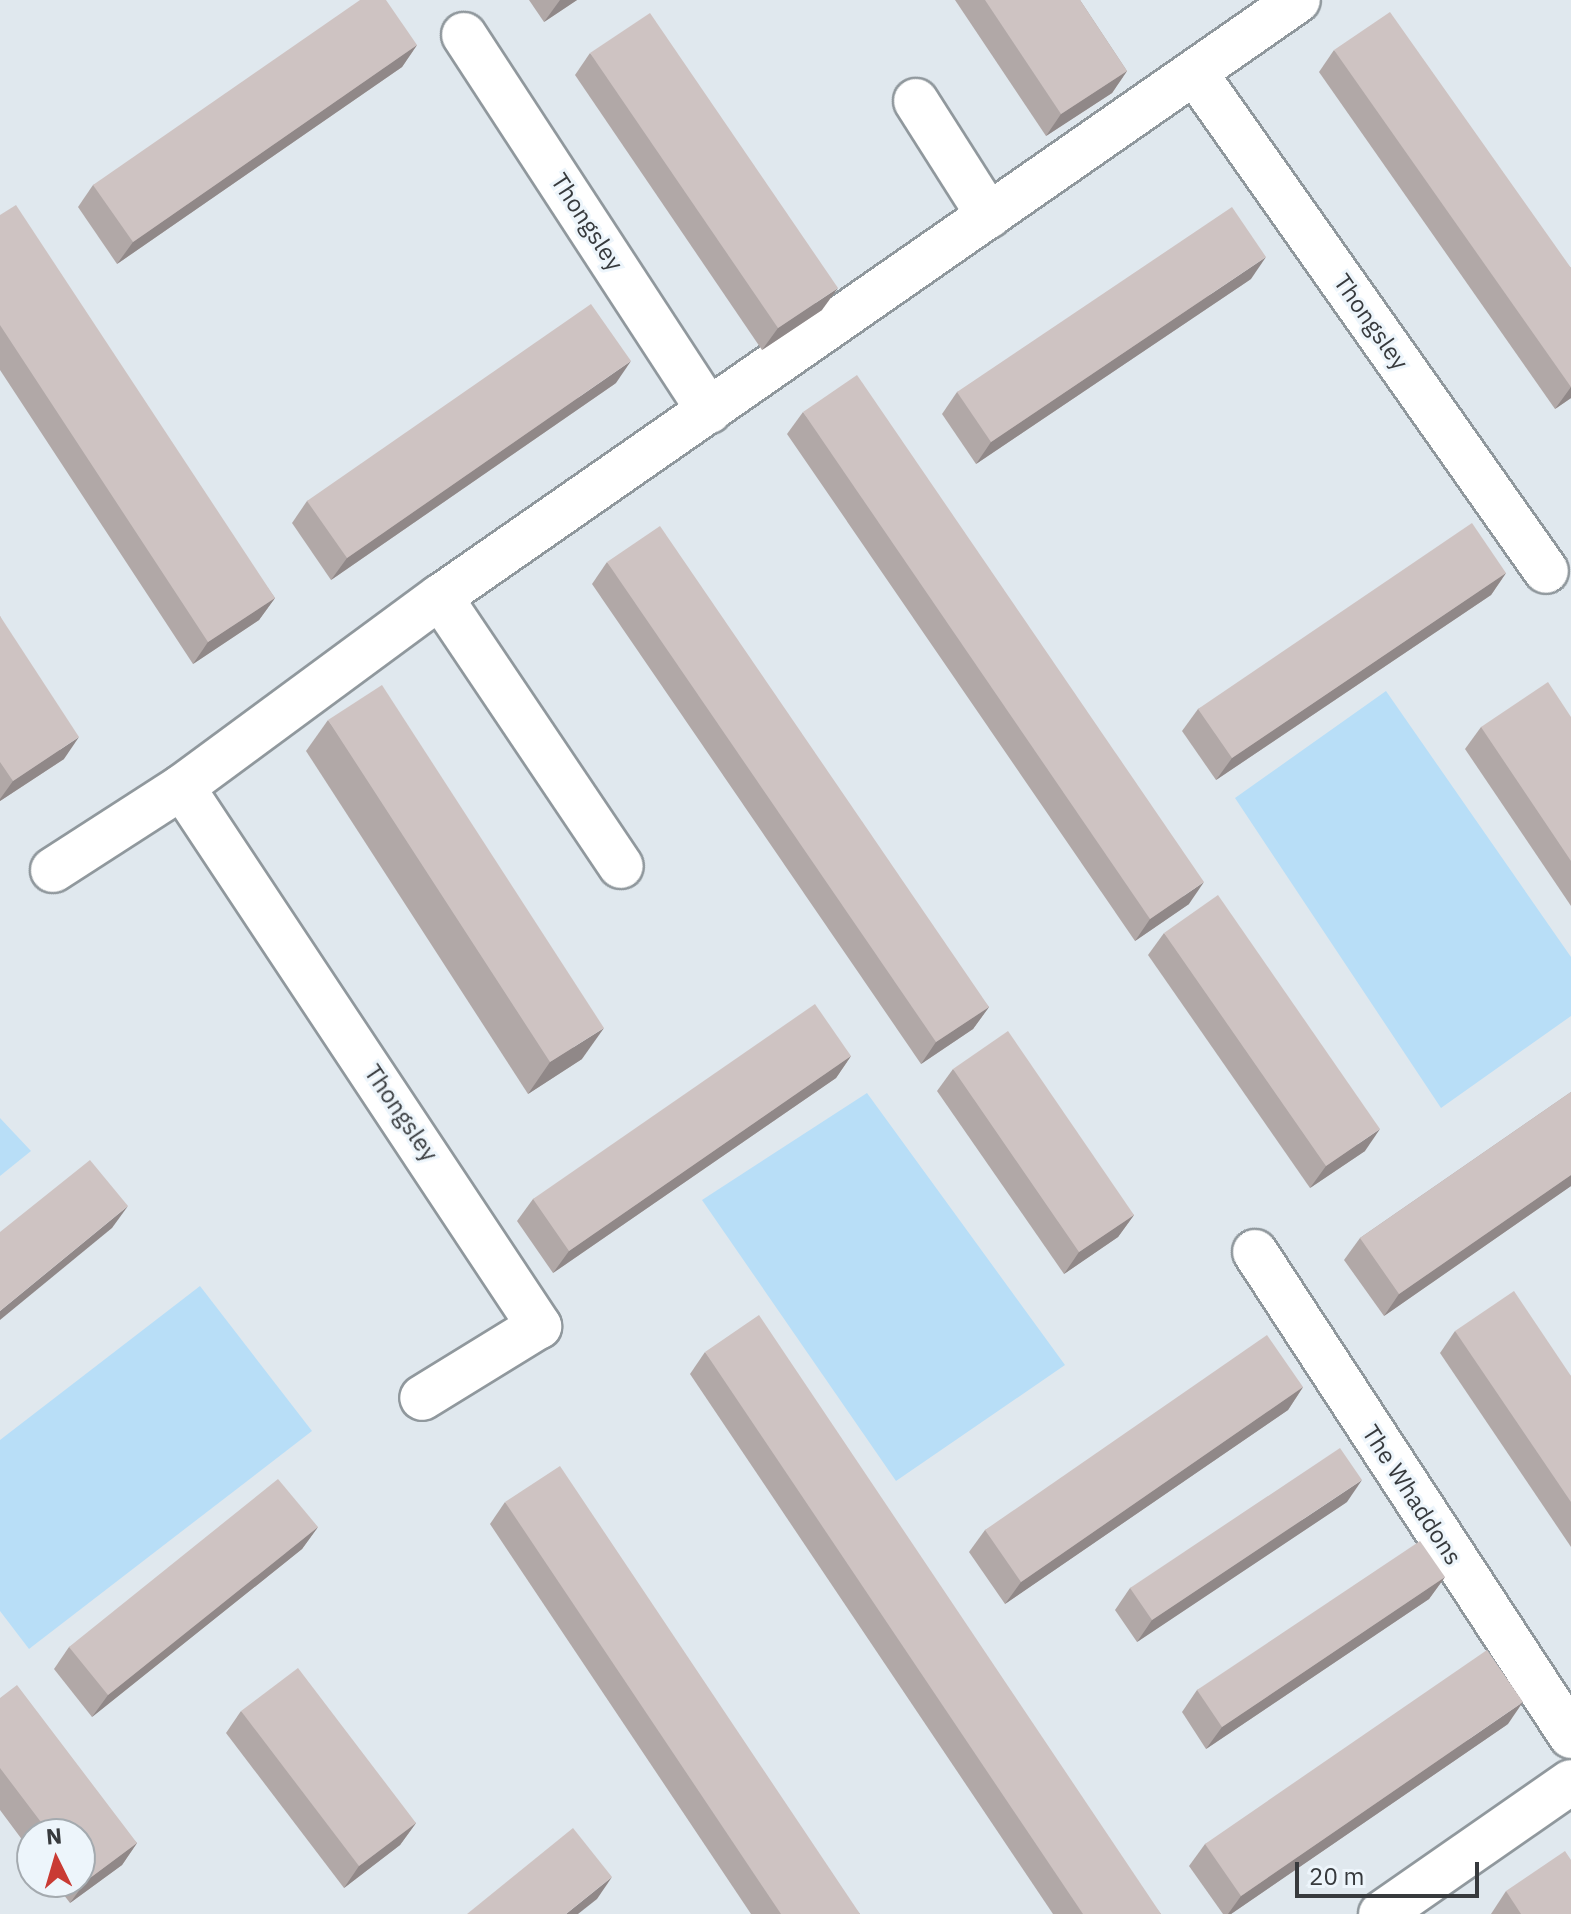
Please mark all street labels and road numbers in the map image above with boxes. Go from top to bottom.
street label: Thongsley [545,168,629,276]
street label: Thongsley [1328,269,1414,375]
street label: Thongsley [358,1059,444,1167]
street label: The Whaddons [1356,1420,1468,1570]

